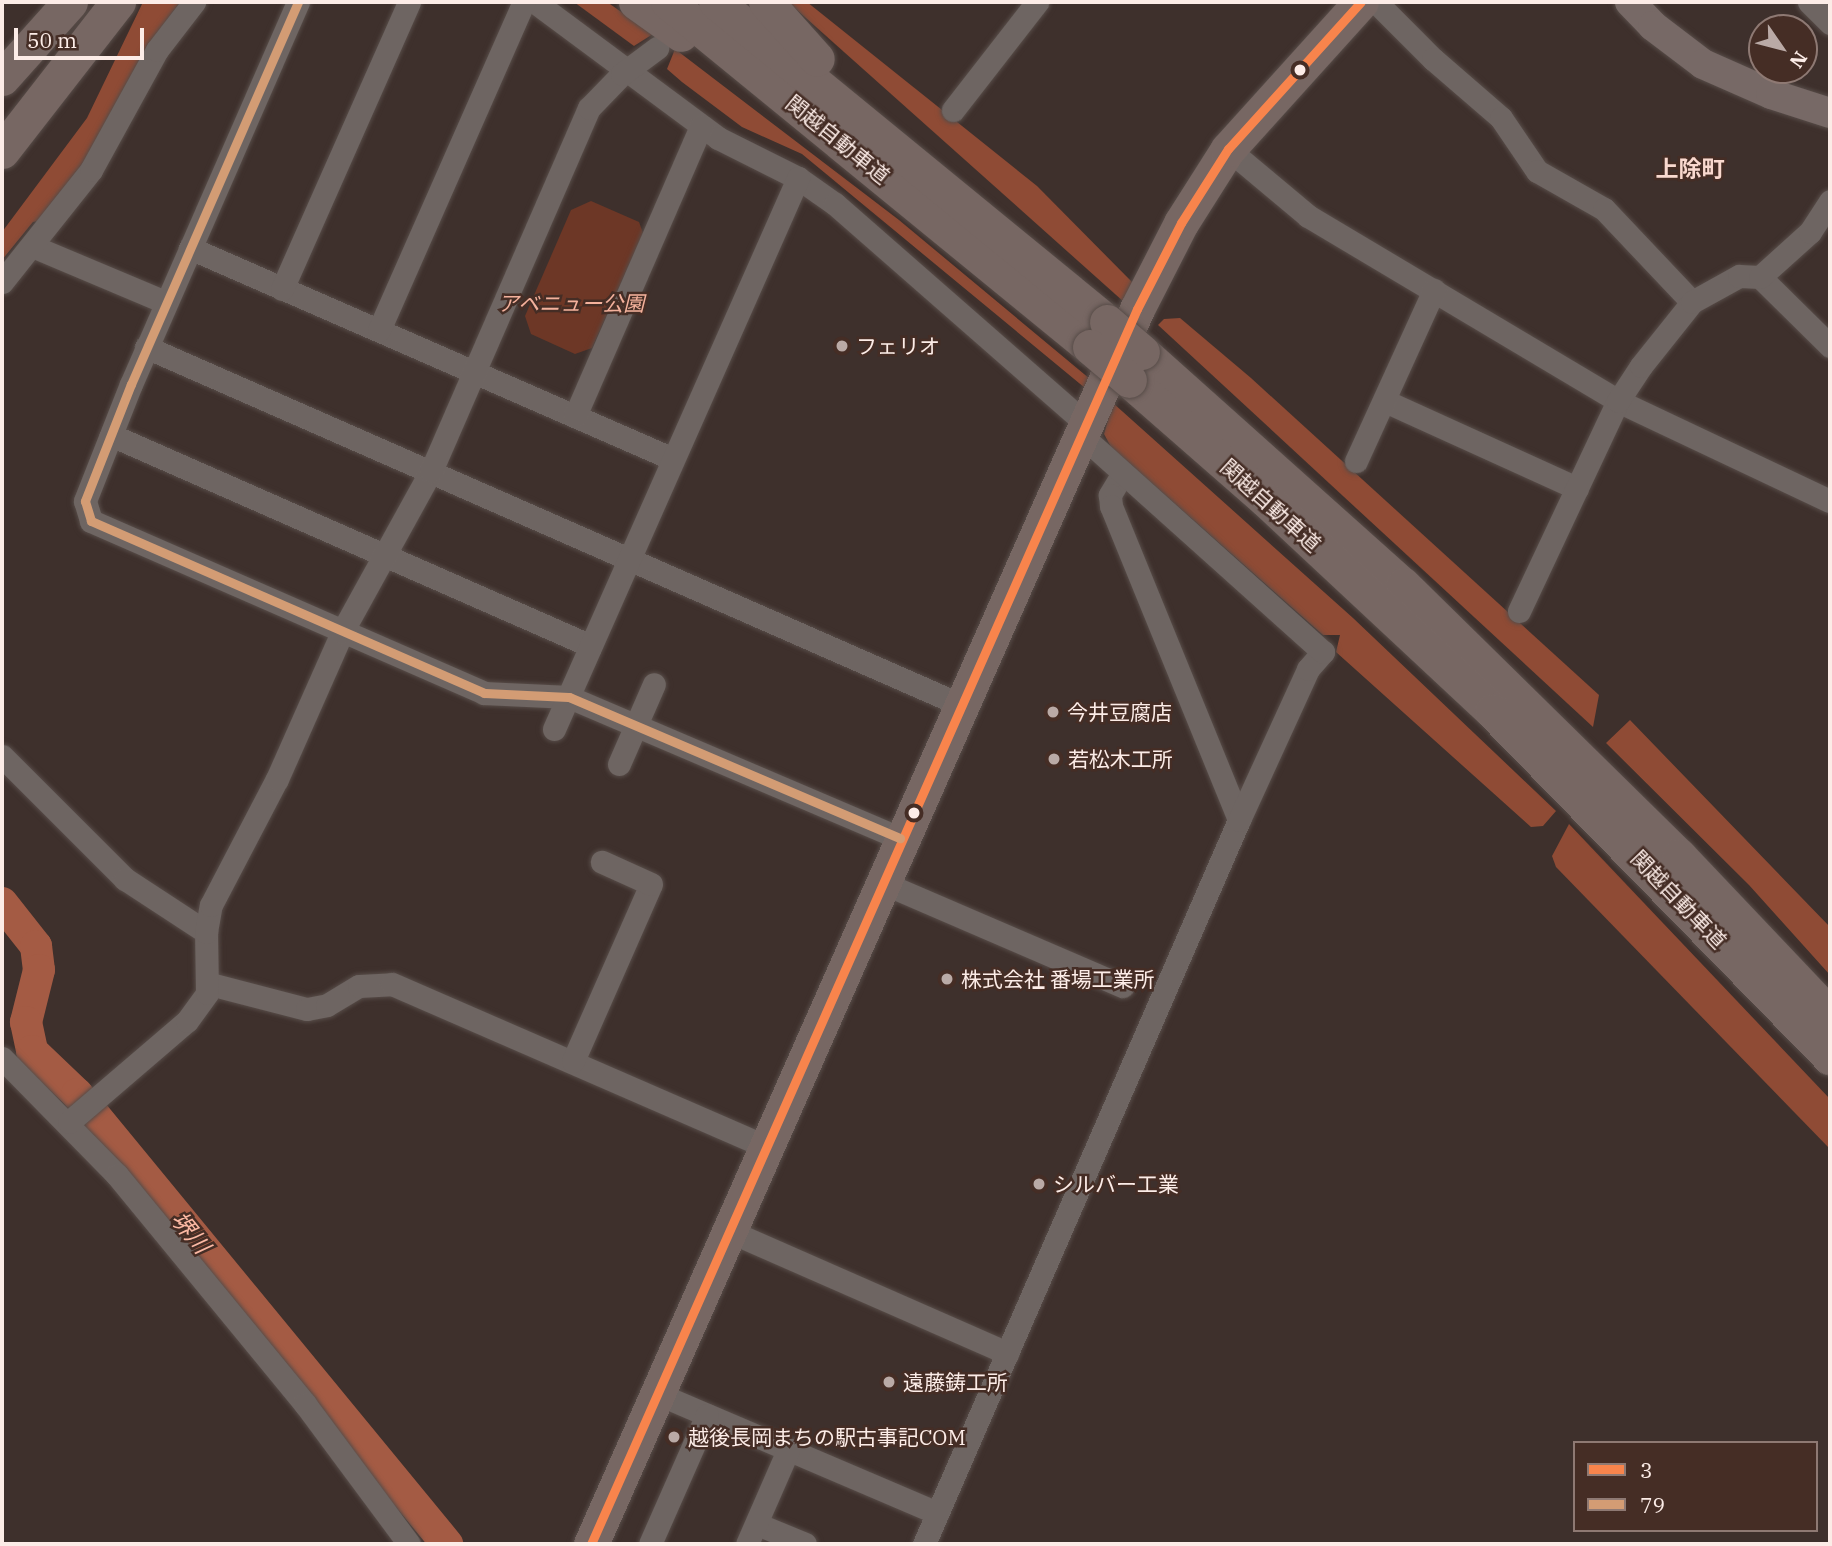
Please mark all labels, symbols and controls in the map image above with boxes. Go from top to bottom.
scale bar [18,14,147,58]
north arrow [1748,14,1818,84]
text: 50 m [27,26,77,54]
text: N [1784,47,1813,73]
unlabelled marker [1293,63,1307,77]
street label: 関越自動車道 [781,90,895,188]
district label: 上除町 [1656,154,1724,182]
park label: アベニュー公園 [498,290,644,316]
place label: フェリオ [856,333,940,359]
marker: フェリオ [834,338,850,354]
street label: 関越自動車道 [1216,453,1326,557]
place label: 今井豆腐店 [1067,699,1172,725]
marker: 今井豆腐店 [1045,704,1061,720]
place label: 若松木工所 [1068,746,1173,772]
marker: 若松木工所 [1046,751,1062,767]
unlabelled marker [907,806,921,820]
street label: 関越自動車道 [1626,845,1732,953]
place label: 株式会社 番場工業所 [961,966,1155,992]
marker: 株式会社 番場工業所 [939,971,955,987]
place label: シルバー工業 [1053,1171,1179,1197]
marker: シルバー工業 [1031,1176,1047,1192]
water label: 堺川 [166,1205,216,1259]
place label: 遠藤鋳工所 [903,1369,1008,1395]
marker: 遠藤鋳工所 [881,1374,897,1390]
place label: 越後長岡まちの駅古事記COM [688,1424,966,1450]
marker: 越後長岡まちの駅古事記COM [666,1429,682,1445]
legend [1573,1441,1818,1532]
text: 3 [1640,1456,1653,1484]
text: 79 [1640,1491,1665,1519]

